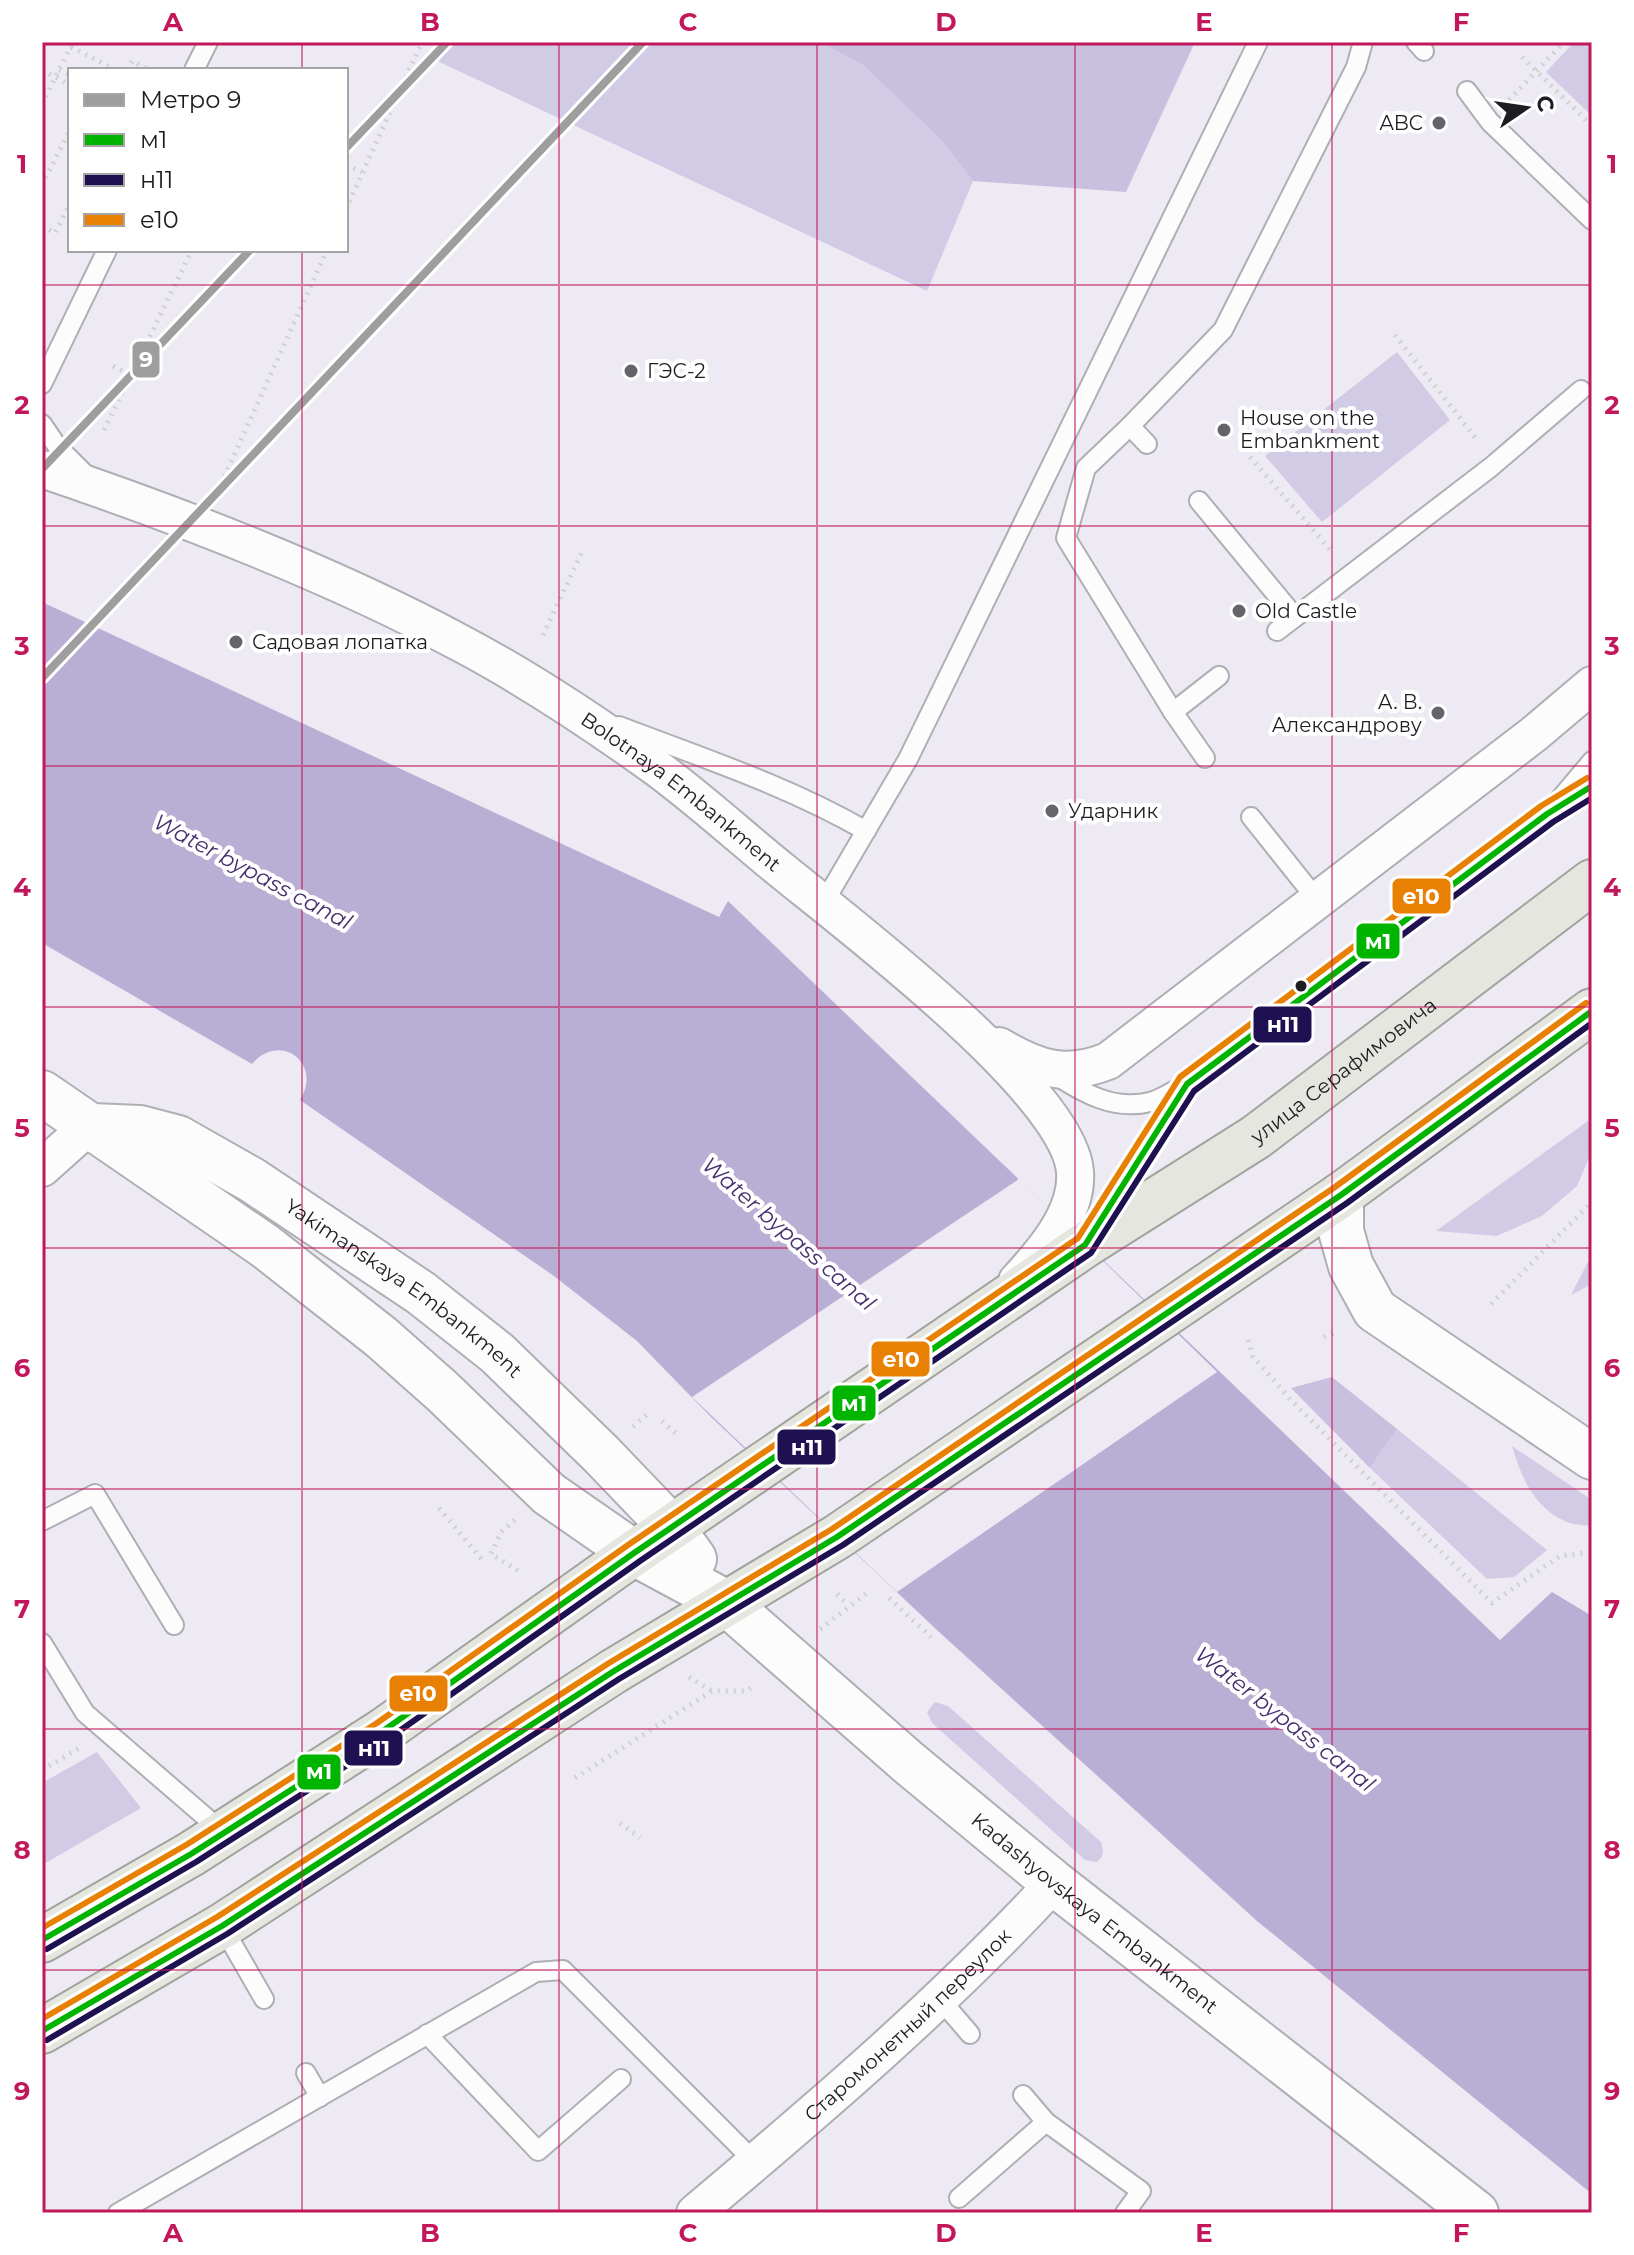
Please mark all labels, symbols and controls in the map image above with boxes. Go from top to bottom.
text: A [162,6,184,38]
text: B [420,6,440,38]
text: C [679,6,698,38]
text: D [935,6,957,38]
text: E [1195,6,1213,38]
text: F [1453,6,1469,38]
legend [68,68,348,252]
north arrow [1486,68,1566,148]
text: Метро 9 [140,85,241,114]
text: С [1530,93,1560,114]
place label: ABC [1379,111,1423,135]
marker: ABC [1430,114,1448,132]
text: м1 [140,125,167,154]
text: 1 [17,148,27,180]
text: 1 [1607,148,1617,180]
text: н11 [140,165,173,194]
text: е10 [140,205,179,234]
line badge: 9 [131,340,161,379]
text: 9 [139,346,153,373]
place label: ГЭС-2 [647,359,706,383]
marker: ГЭС-2 [622,362,640,380]
text: 2 [14,389,30,421]
text: 2 [1604,389,1620,421]
place label: House on the Embankment [1240,406,1380,453]
marker: House on the Embankment [1215,421,1233,439]
place label: Old Castle [1255,599,1357,623]
marker: Old Castle [1230,602,1248,620]
text: 3 [13,630,30,662]
place label: Садовая лопатка [252,630,428,654]
text: 3 [1603,630,1620,662]
marker: Садовая лопатка [227,633,245,651]
place label: А. В. Александрову [1272,690,1422,737]
marker: А. В. Александрову [1429,704,1447,722]
street label: Bolotnaya Embankment [576,707,786,877]
place label: Ударник [1068,799,1159,823]
marker: Ударник [1043,802,1061,820]
water label: Water bypass canal [149,808,357,936]
text: 4 [13,871,31,903]
text: 4 [1603,871,1621,903]
line badge: е10 [1391,877,1452,915]
text: е10 [1402,883,1440,910]
line badge: м1 [1355,922,1401,960]
text: м1 [1365,928,1391,955]
unlabelled marker [1293,978,1309,994]
street label: улица Серафимовича [1245,992,1441,1149]
line badge: н11 [1252,1005,1313,1044]
text: н11 [1267,1011,1299,1038]
text: 5 [14,1112,30,1144]
text: 5 [1604,1112,1620,1144]
water label: Water bypass canal [697,1151,881,1317]
street label: Yakimanskaya Embankment [281,1194,527,1383]
line badge: е10 [870,1340,931,1378]
text: е10 [882,1346,920,1373]
text: 6 [14,1352,31,1384]
text: 6 [1604,1352,1621,1384]
line badge: м1 [831,1384,877,1422]
text: м1 [841,1390,867,1417]
line badge: н11 [776,1428,837,1466]
text: н11 [791,1434,823,1461]
text: 7 [14,1593,30,1625]
text: 7 [1604,1593,1620,1625]
water label: Water bypass canal [1190,1640,1380,1798]
line badge: е10 [388,1674,449,1713]
text: е10 [399,1680,437,1707]
line badge: н11 [343,1729,404,1767]
text: н11 [358,1735,390,1762]
line badge: м1 [296,1753,342,1791]
text: м1 [306,1758,332,1785]
street label: Kadashyovskaya Embankment [967,1808,1223,2019]
text: 8 [13,1834,31,1866]
text: 8 [1603,1834,1621,1866]
street label: Старомонетный переулок [800,1923,1016,2126]
text: 9 [14,2075,30,2107]
text: 9 [1604,2075,1620,2107]
text: A [162,2217,184,2249]
text: B [420,2217,440,2249]
text: C [679,2217,698,2249]
text: D [935,2217,957,2249]
text: E [1195,2217,1213,2249]
text: F [1453,2217,1469,2249]

